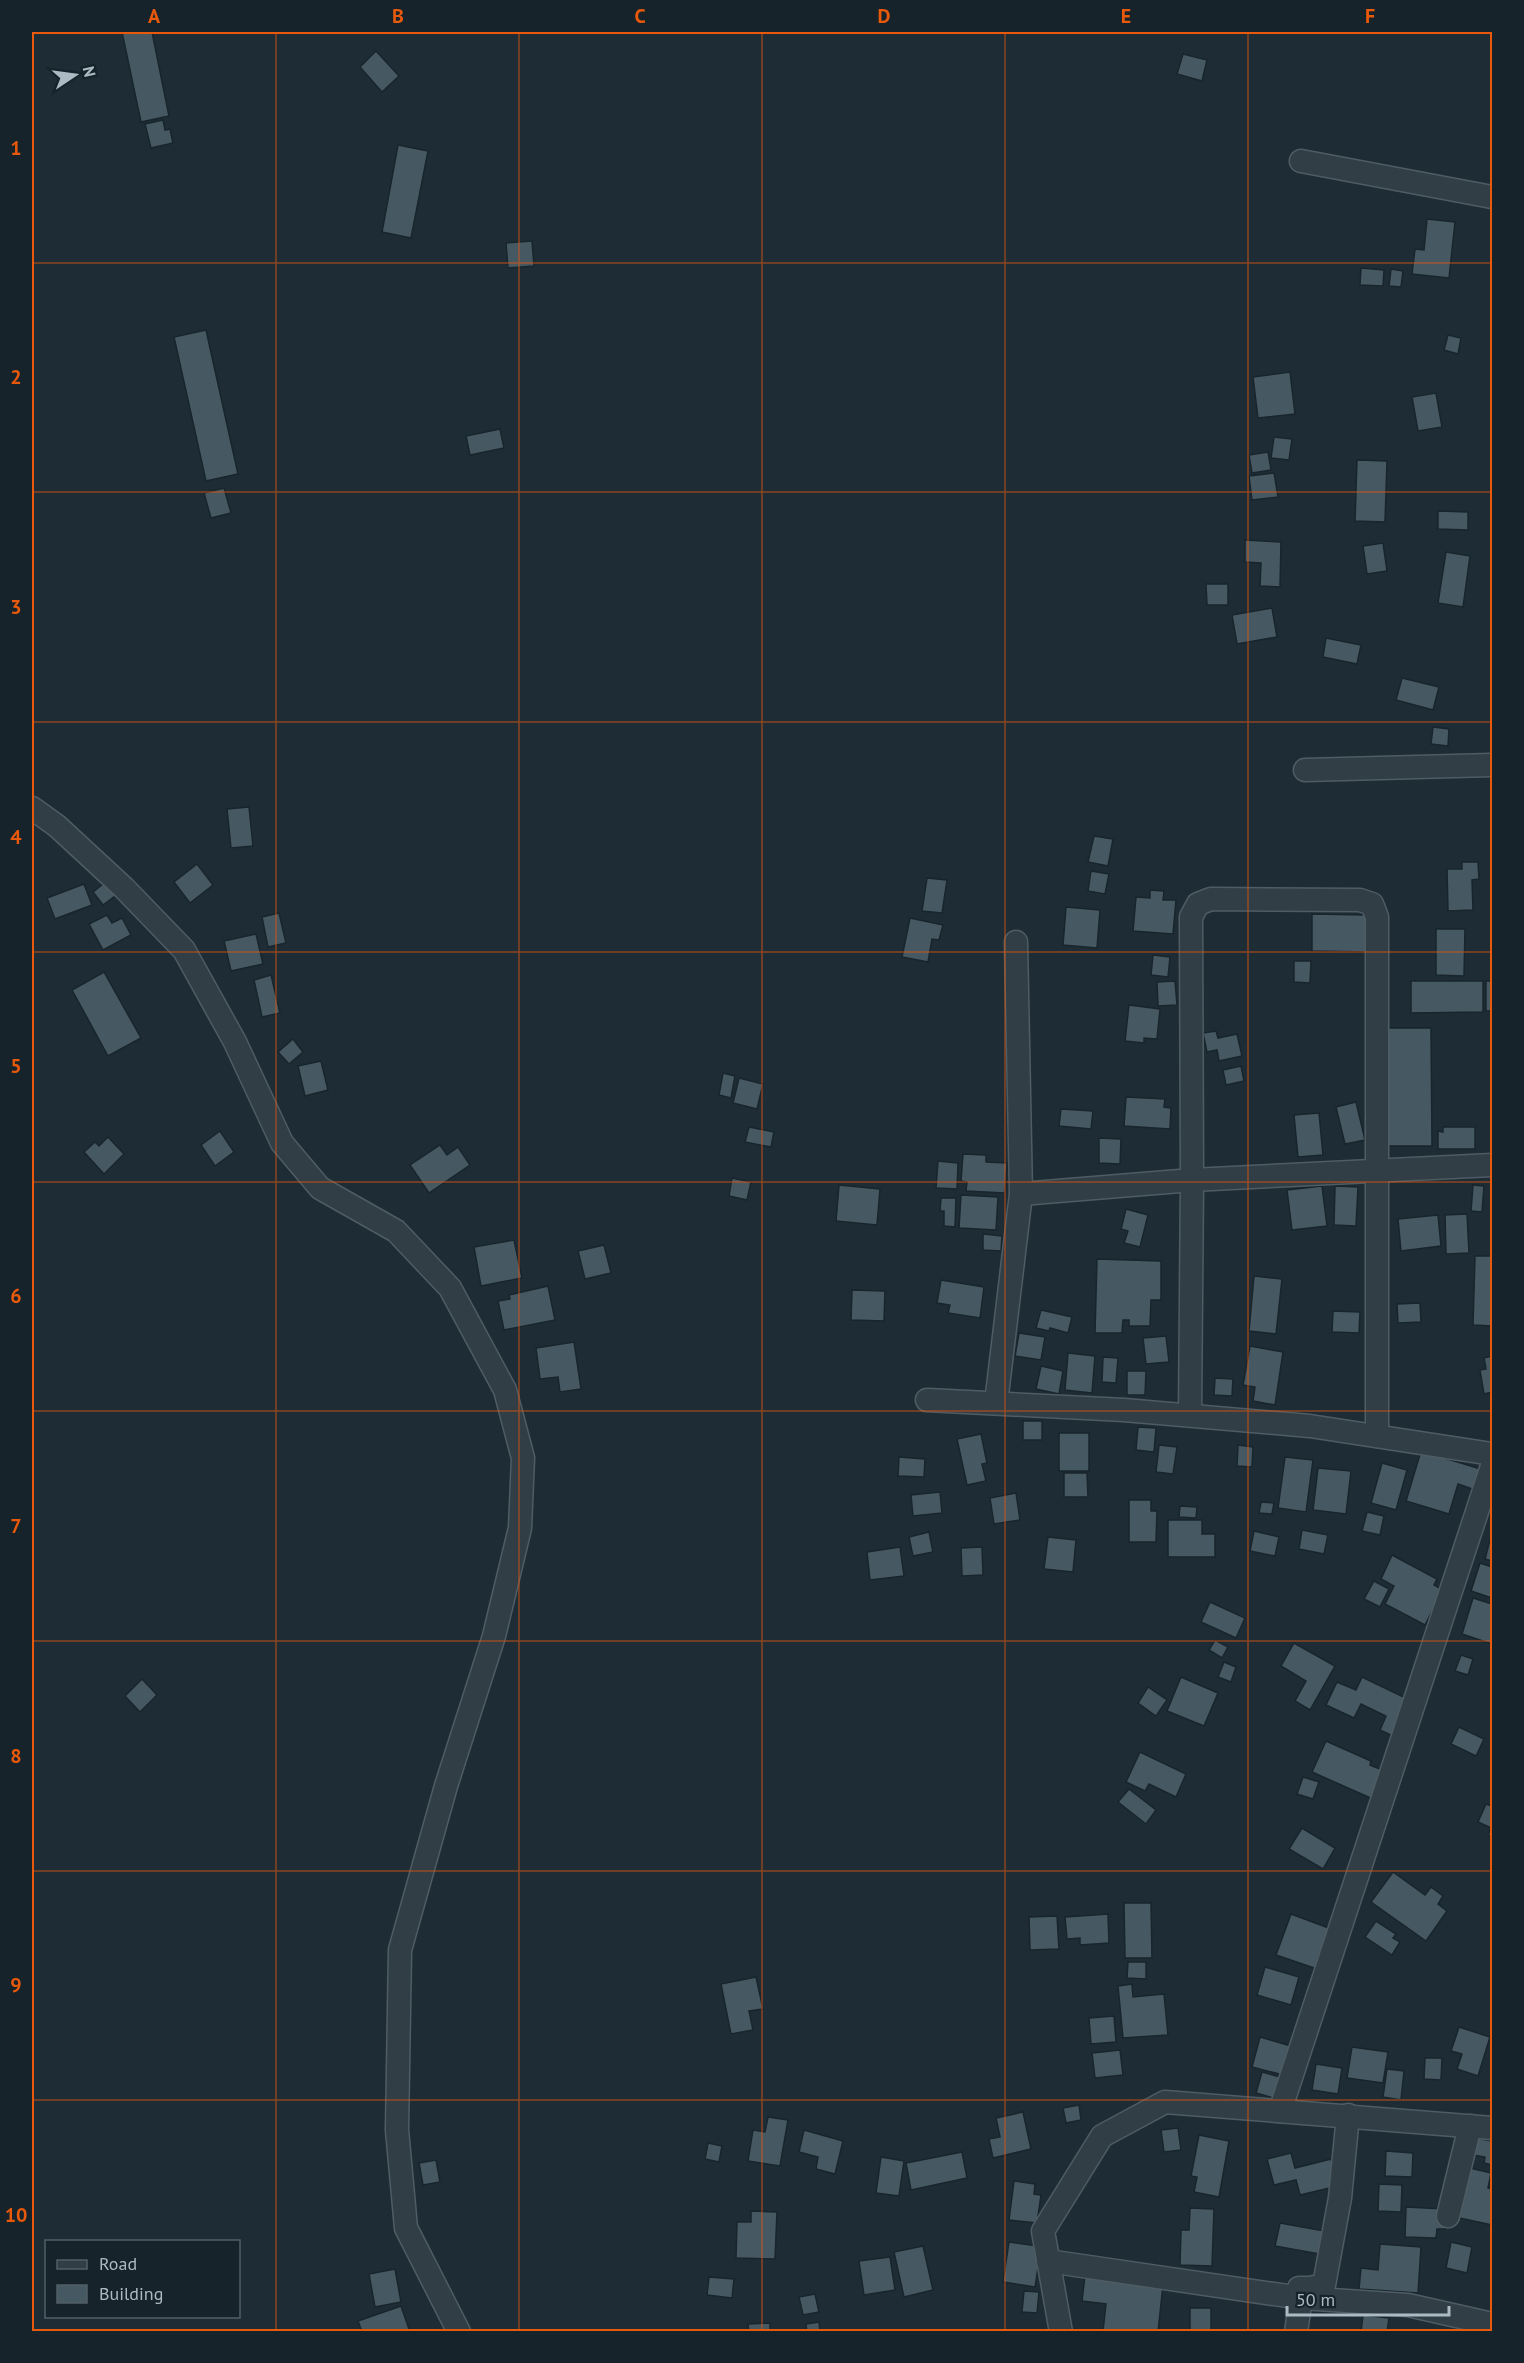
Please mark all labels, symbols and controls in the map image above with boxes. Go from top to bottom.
text: A [148,3,161,29]
text: B [392,3,404,29]
text: C [634,3,646,29]
text: D [878,3,891,29]
text: E [1121,3,1131,29]
text: F [1365,3,1375,29]
north arrow [45,45,105,105]
text: N [79,64,101,79]
text: 1 [10,135,22,161]
text: 2 [10,364,22,390]
text: 3 [10,594,22,620]
text: 4 [10,824,22,850]
text: 5 [10,1053,22,1079]
text: 6 [10,1283,22,1309]
text: 7 [10,1513,22,1539]
text: 8 [10,1743,22,1769]
text: 9 [10,1972,22,1998]
text: 10 [5,2202,27,2228]
legend [45,2240,240,2318]
text: Road [99,2252,137,2275]
scale bar [1287,2279,1449,2317]
text: Building [99,2282,163,2305]
text: 50 m [1296,2288,1335,2311]

